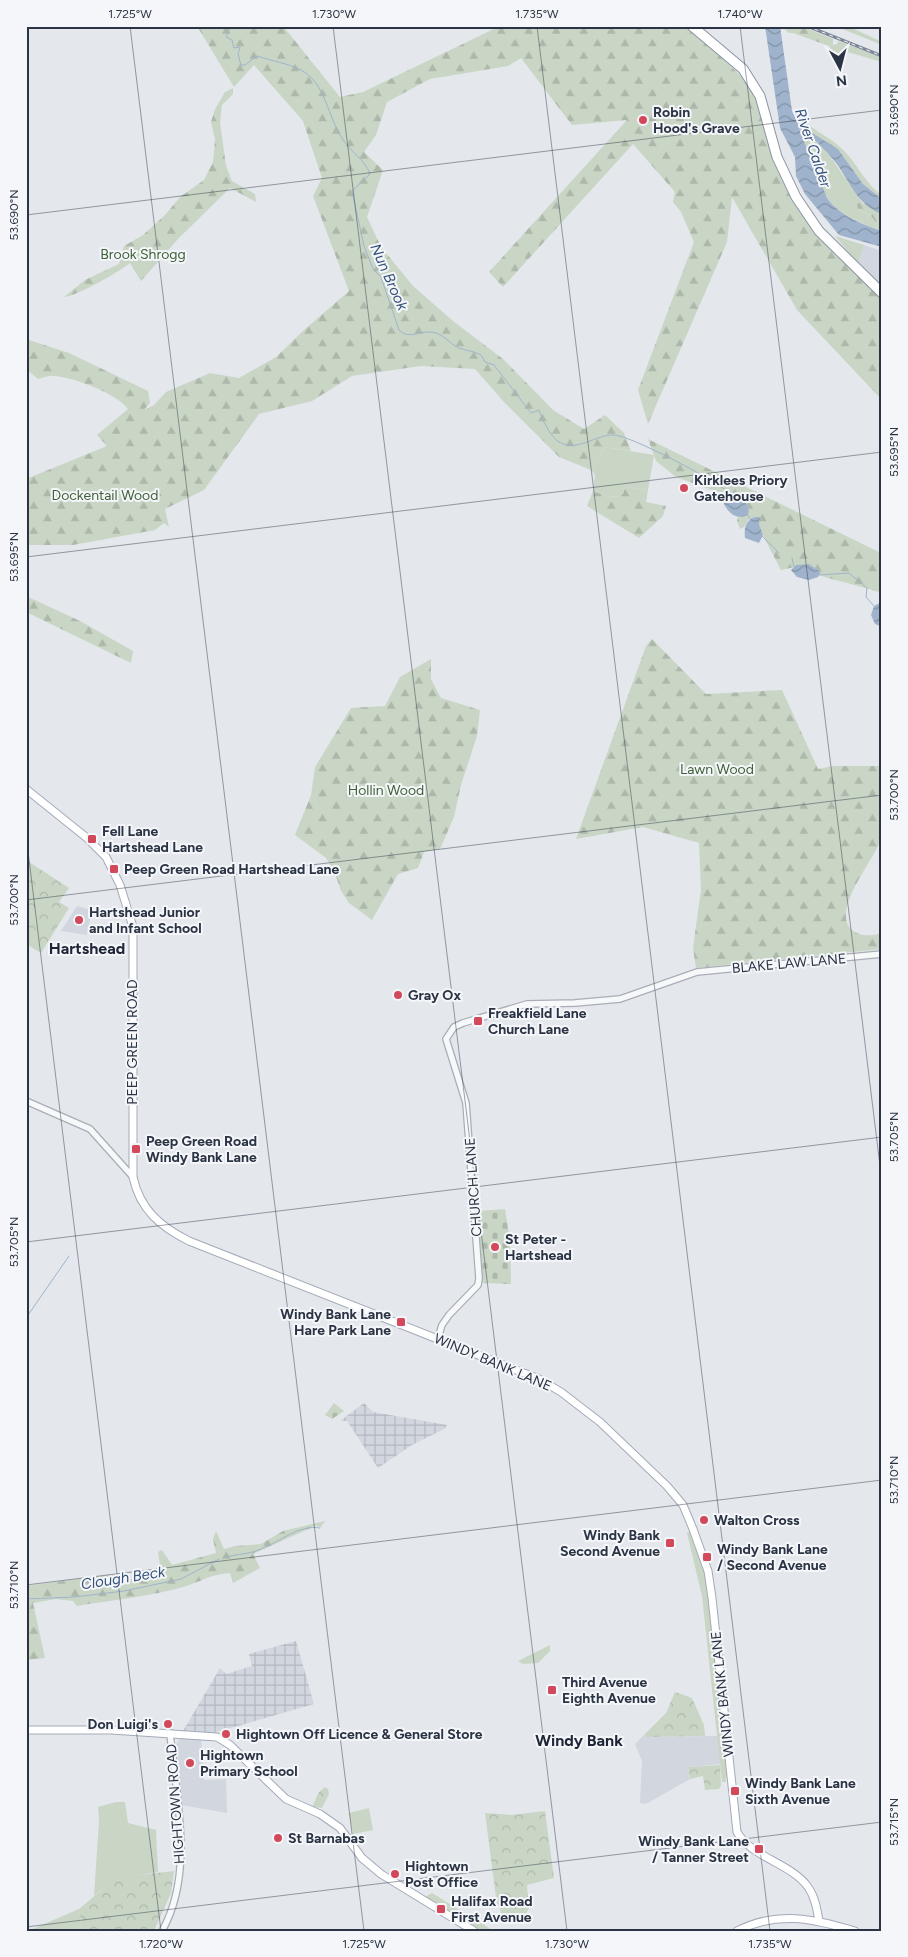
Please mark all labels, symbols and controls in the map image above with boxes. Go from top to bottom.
text: 1.725°W [108,7,152,21]
text: 1.730°W [312,7,357,21]
text: 1.735°W [515,7,559,21]
text: 1.740°W [718,7,763,21]
north arrow [816,42,866,92]
text: N [835,71,848,90]
text: 53.690°N [887,85,901,135]
place label: Robin Hood's Grave [653,104,740,137]
water label: River Calder [791,106,835,191]
marker: Robin Hood's Grave [637,114,649,126]
text: 53.690°N [7,190,21,240]
water label: Nun Brook [366,241,412,314]
park label: Brook Shrogg [100,246,186,263]
text: 53.695°N [887,427,901,477]
place label: Kirklees Priory Gatehouse [694,472,788,505]
marker: Kirklees Priory Gatehouse [678,482,690,494]
park label: Dockentail Wood [52,487,158,504]
text: 53.695°N [7,532,21,582]
park label: Lawn Wood [680,761,754,778]
text: 53.700°N [887,769,901,821]
park label: Hollin Wood [348,782,424,799]
place label: Fell Lane Hartshead Lane [102,823,203,856]
marker: Fell Lane Hartshead Lane [86,833,98,845]
place label: Peep Green Road Hartshead Lane [124,861,340,878]
marker: Peep Green Road Hartshead Lane [108,863,120,875]
text: 53.700°N [7,874,21,926]
place label: Hartshead Junior and Infant School [89,904,202,937]
marker: Hartshead Junior and Infant School [73,914,85,926]
district label: Hartshead [49,939,125,958]
street label: BLAKE LAW LANE [731,950,847,977]
street label: PEEP GREEN ROAD [124,979,141,1105]
place label: Gray Ox [408,987,461,1004]
marker: Gray Ox [392,989,404,1001]
place label: Freakfield Lane Church Lane [488,1005,587,1038]
marker: Freakfield Lane Church Lane [472,1015,484,1027]
text: 53.705°N [887,1112,901,1162]
place label: Peep Green Road Windy Bank Lane [146,1133,257,1166]
street label: CHURCH LANE [462,1137,485,1237]
marker: Peep Green Road Windy Bank Lane [130,1143,142,1155]
text: 53.705°N [7,1217,21,1267]
place label: St Peter - Hartshead [505,1231,572,1264]
marker: St Peter - Hartshead [489,1241,501,1253]
place label: Windy Bank Lane Hare Park Lane [280,1306,391,1339]
marker: Windy Bank Lane Hare Park Lane [395,1316,407,1328]
street label: WINDY BANK LANE [431,1330,554,1395]
text: 53.710°N [887,1456,901,1504]
place label: Walton Cross [714,1512,800,1529]
marker: Walton Cross [698,1514,710,1526]
place label: Windy Bank Second Avenue [560,1527,660,1560]
marker: Windy Bank Second Avenue [664,1537,676,1549]
place label: Windy Bank Lane / Second Avenue [717,1541,828,1574]
marker: Windy Bank Lane / Second Avenue [701,1551,713,1563]
text: 53.710°N [7,1561,21,1609]
water label: Clough Beck [80,1562,167,1594]
street label: WINDY BANK LANE [707,1630,738,1758]
place label: Third Avenue Eighth Avenue [562,1674,656,1707]
marker: Third Avenue Eighth Avenue [546,1684,558,1696]
place label: Don Luigi's [88,1716,158,1733]
marker: Don Luigi's [162,1718,174,1730]
place label: Hightown Off Licence & General Store [236,1726,483,1743]
marker: Hightown Off Licence & General Store [220,1728,232,1740]
district label: Windy Bank [535,1731,623,1750]
street label: HIGHTOWN ROAD [163,1743,188,1865]
place label: Hightown Primary School [200,1747,298,1780]
marker: Hightown Primary School [184,1757,196,1769]
place label: Windy Bank Lane Sixth Avenue [745,1775,856,1808]
marker: Windy Bank Lane Sixth Avenue [729,1785,741,1797]
text: 53.715°N [887,1798,901,1846]
place label: St Barnabas [288,1830,365,1847]
marker: St Barnabas [272,1832,284,1844]
place label: Windy Bank Lane / Tanner Street [638,1833,749,1866]
marker: Windy Bank Lane / Tanner Street [753,1843,765,1855]
place label: Hightown Post Office [405,1858,478,1891]
marker: Hightown Post Office [389,1868,401,1880]
place label: Halifax Road First Avenue [451,1893,533,1926]
marker: Halifax Road First Avenue [435,1903,447,1915]
text: 1.720°W [139,1937,184,1951]
text: 1.725°W [342,1937,386,1951]
text: 1.730°W [545,1937,590,1951]
text: 1.735°W [748,1937,792,1951]

